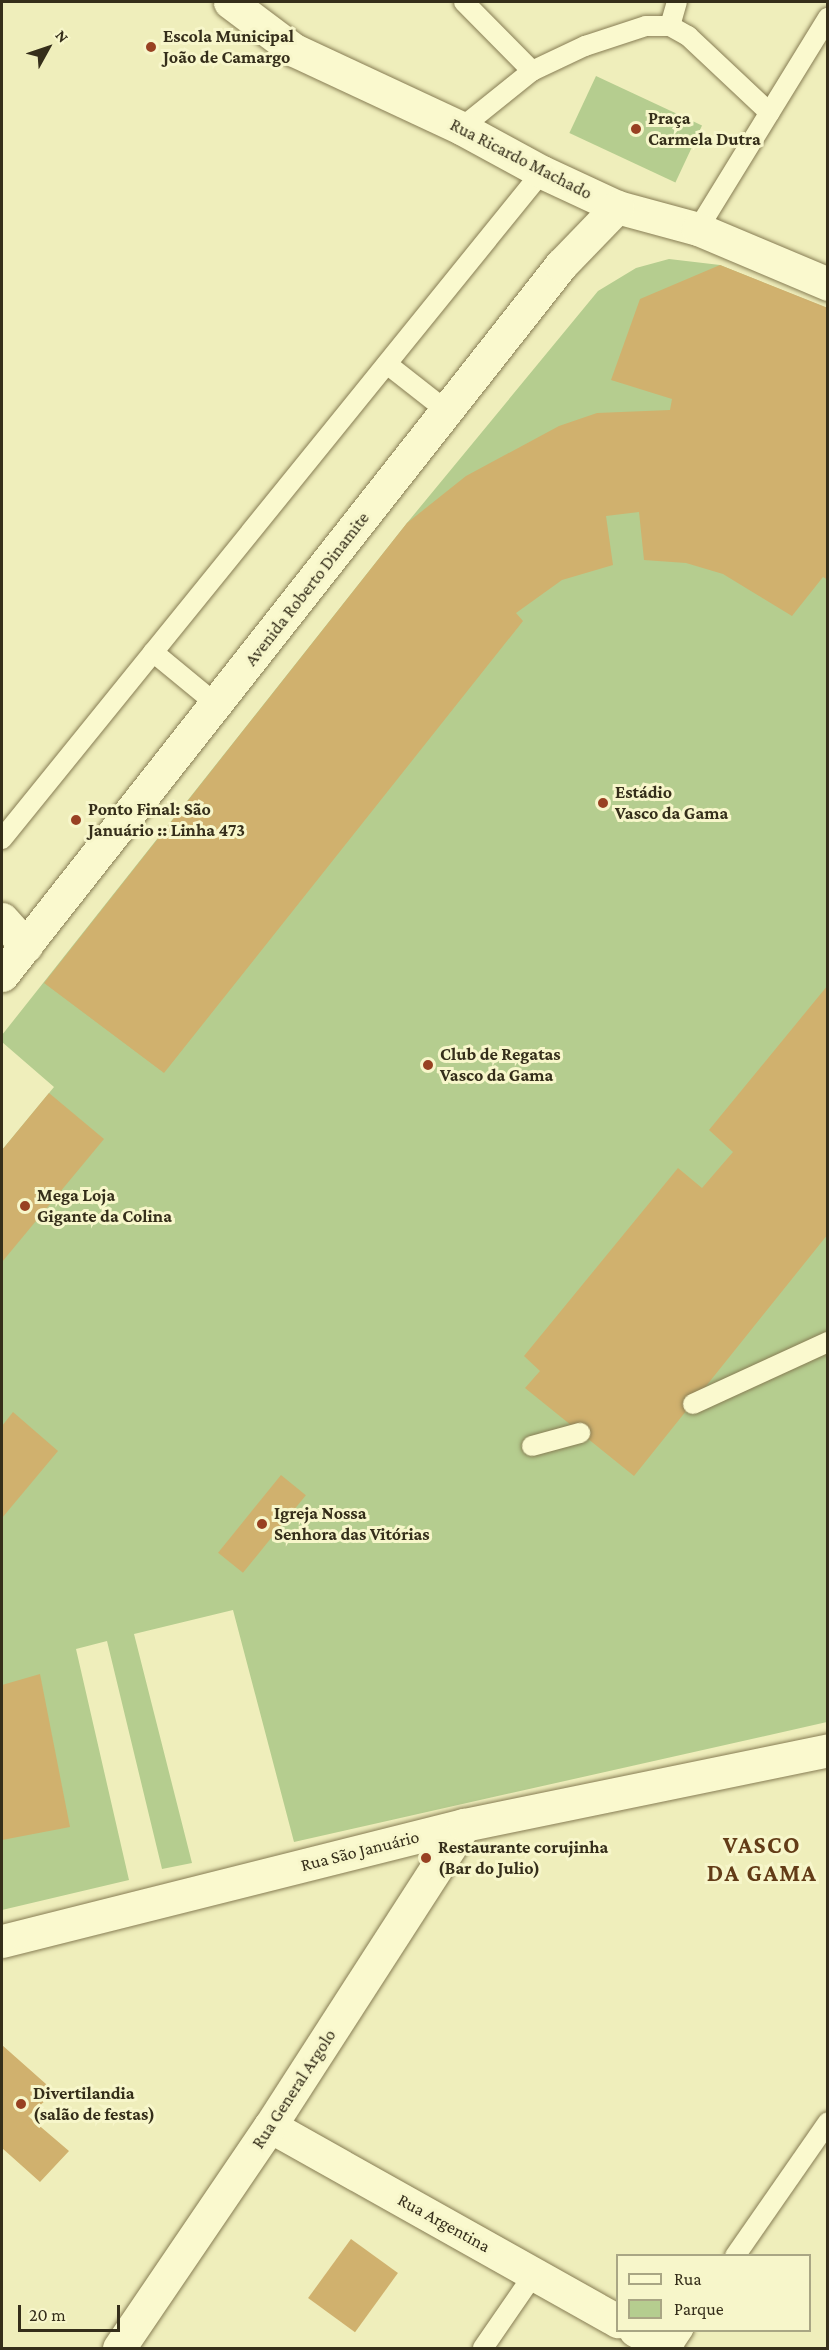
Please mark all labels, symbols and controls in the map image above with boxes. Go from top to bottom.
north arrow [18,18,78,78]
text: N [52,26,72,46]
place label: Escola Municipal João de Camargo [163,26,294,68]
marker: Escola Municipal João de Camargo [144,40,158,54]
place label: Praça Carmela Dutra [648,108,761,150]
street label: Rua Ricardo Machado [446,114,596,204]
marker: Praça Carmela Dutra [629,122,643,136]
street label: Avenida Roberto Dinamite [240,508,374,670]
place label: Estádio Vasco da Gama [615,782,728,824]
marker: Estádio Vasco da Gama [596,796,610,810]
place label: Ponto Final: São Januário :: Linha 473 [88,799,245,842]
marker: Ponto Final: São Januário :: Linha 473 [69,813,83,827]
place label: Club de Regatas Vasco da Gama [440,1044,561,1086]
marker: Club de Regatas Vasco da Gama [421,1058,435,1072]
place label: Mega Loja Gigante da Colina [37,1185,172,1228]
marker: Mega Loja Gigante da Colina [18,1199,32,1213]
place label: Igreja Nossa Senhora das Vitórias [274,1503,430,1546]
marker: Igreja Nossa Senhora das Vitórias [255,1517,269,1531]
street label: Rua São Januário [299,1826,421,1876]
district label: VASCO DA GAMA [707,1831,817,1887]
place label: Restaurante corujinha (Bar do Julio) [438,1837,608,1880]
marker: Restaurante corujinha (Bar do Julio) [419,1851,433,1865]
street label: Rua General Argolo [247,2025,341,2153]
place label: Divertilandia (salão de festas) [33,2083,155,2126]
marker: Divertilandia (salão de festas) [14,2097,28,2111]
street label: Rua Argentina [394,2189,494,2257]
legend [616,2254,811,2332]
text: Rua [674,2269,702,2289]
scale bar [21,2293,123,2331]
text: Parque [674,2299,724,2319]
text: 20 m [29,2305,66,2325]

